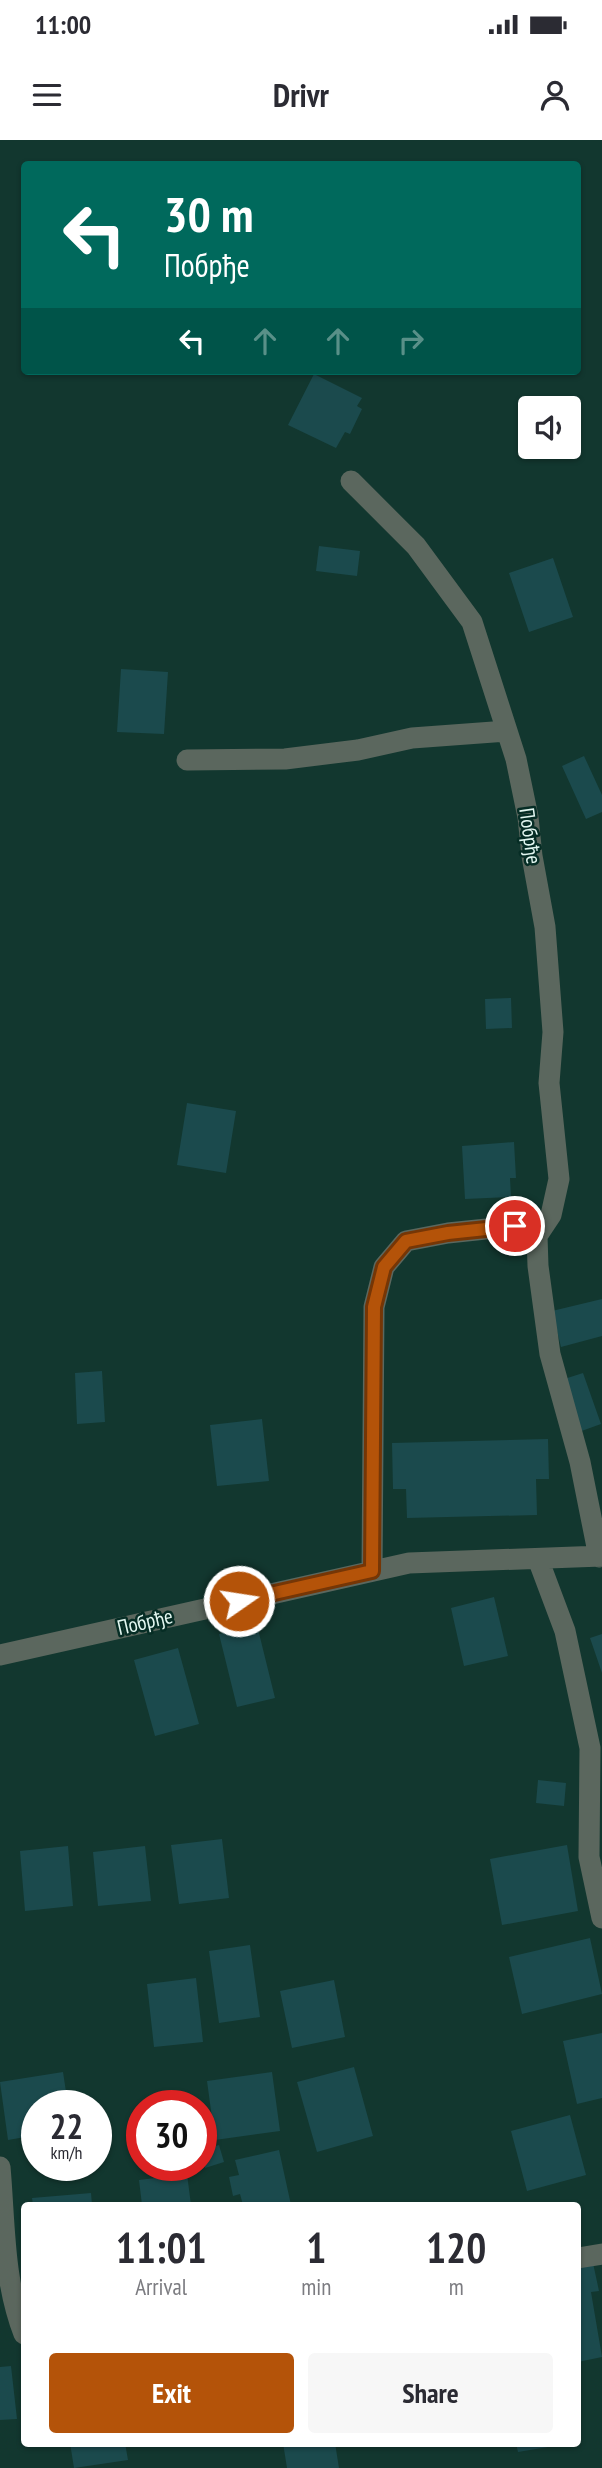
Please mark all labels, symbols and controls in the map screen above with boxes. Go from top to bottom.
text: 11:00 [35,8,91,41]
text: Drivr [273,74,329,116]
icon: menu [28,76,66,114]
icon: person [536,76,574,114]
text: 30 m [164,182,253,246]
icon: left [49,189,140,280]
text: Побрђе [164,244,250,286]
icon: left [173,322,211,360]
icon: ahead [246,322,284,360]
icon: ahead [319,322,357,360]
icon: right [392,322,430,360]
map controls [518,396,581,459]
button: sound [518,396,581,459]
street label: Побрђе [513,806,548,866]
pin [485,1196,545,1256]
icon: arrive [496,1207,534,1245]
position arrow [202,1564,276,1638]
street label: Побрђе [114,1602,175,1641]
speed limit sign: 30 [126,2090,217,2181]
text: 22 [50,2103,83,2149]
text: km/h [51,2141,82,2164]
text: 11:01 [116,2220,207,2275]
text: 1 [306,2220,326,2275]
text: 120 [426,2220,486,2275]
text: Arrival [135,2272,187,2301]
text: min [301,2272,331,2301]
text: m [449,2272,464,2301]
button: Exit [49,2353,294,2433]
button: Share [308,2353,553,2433]

